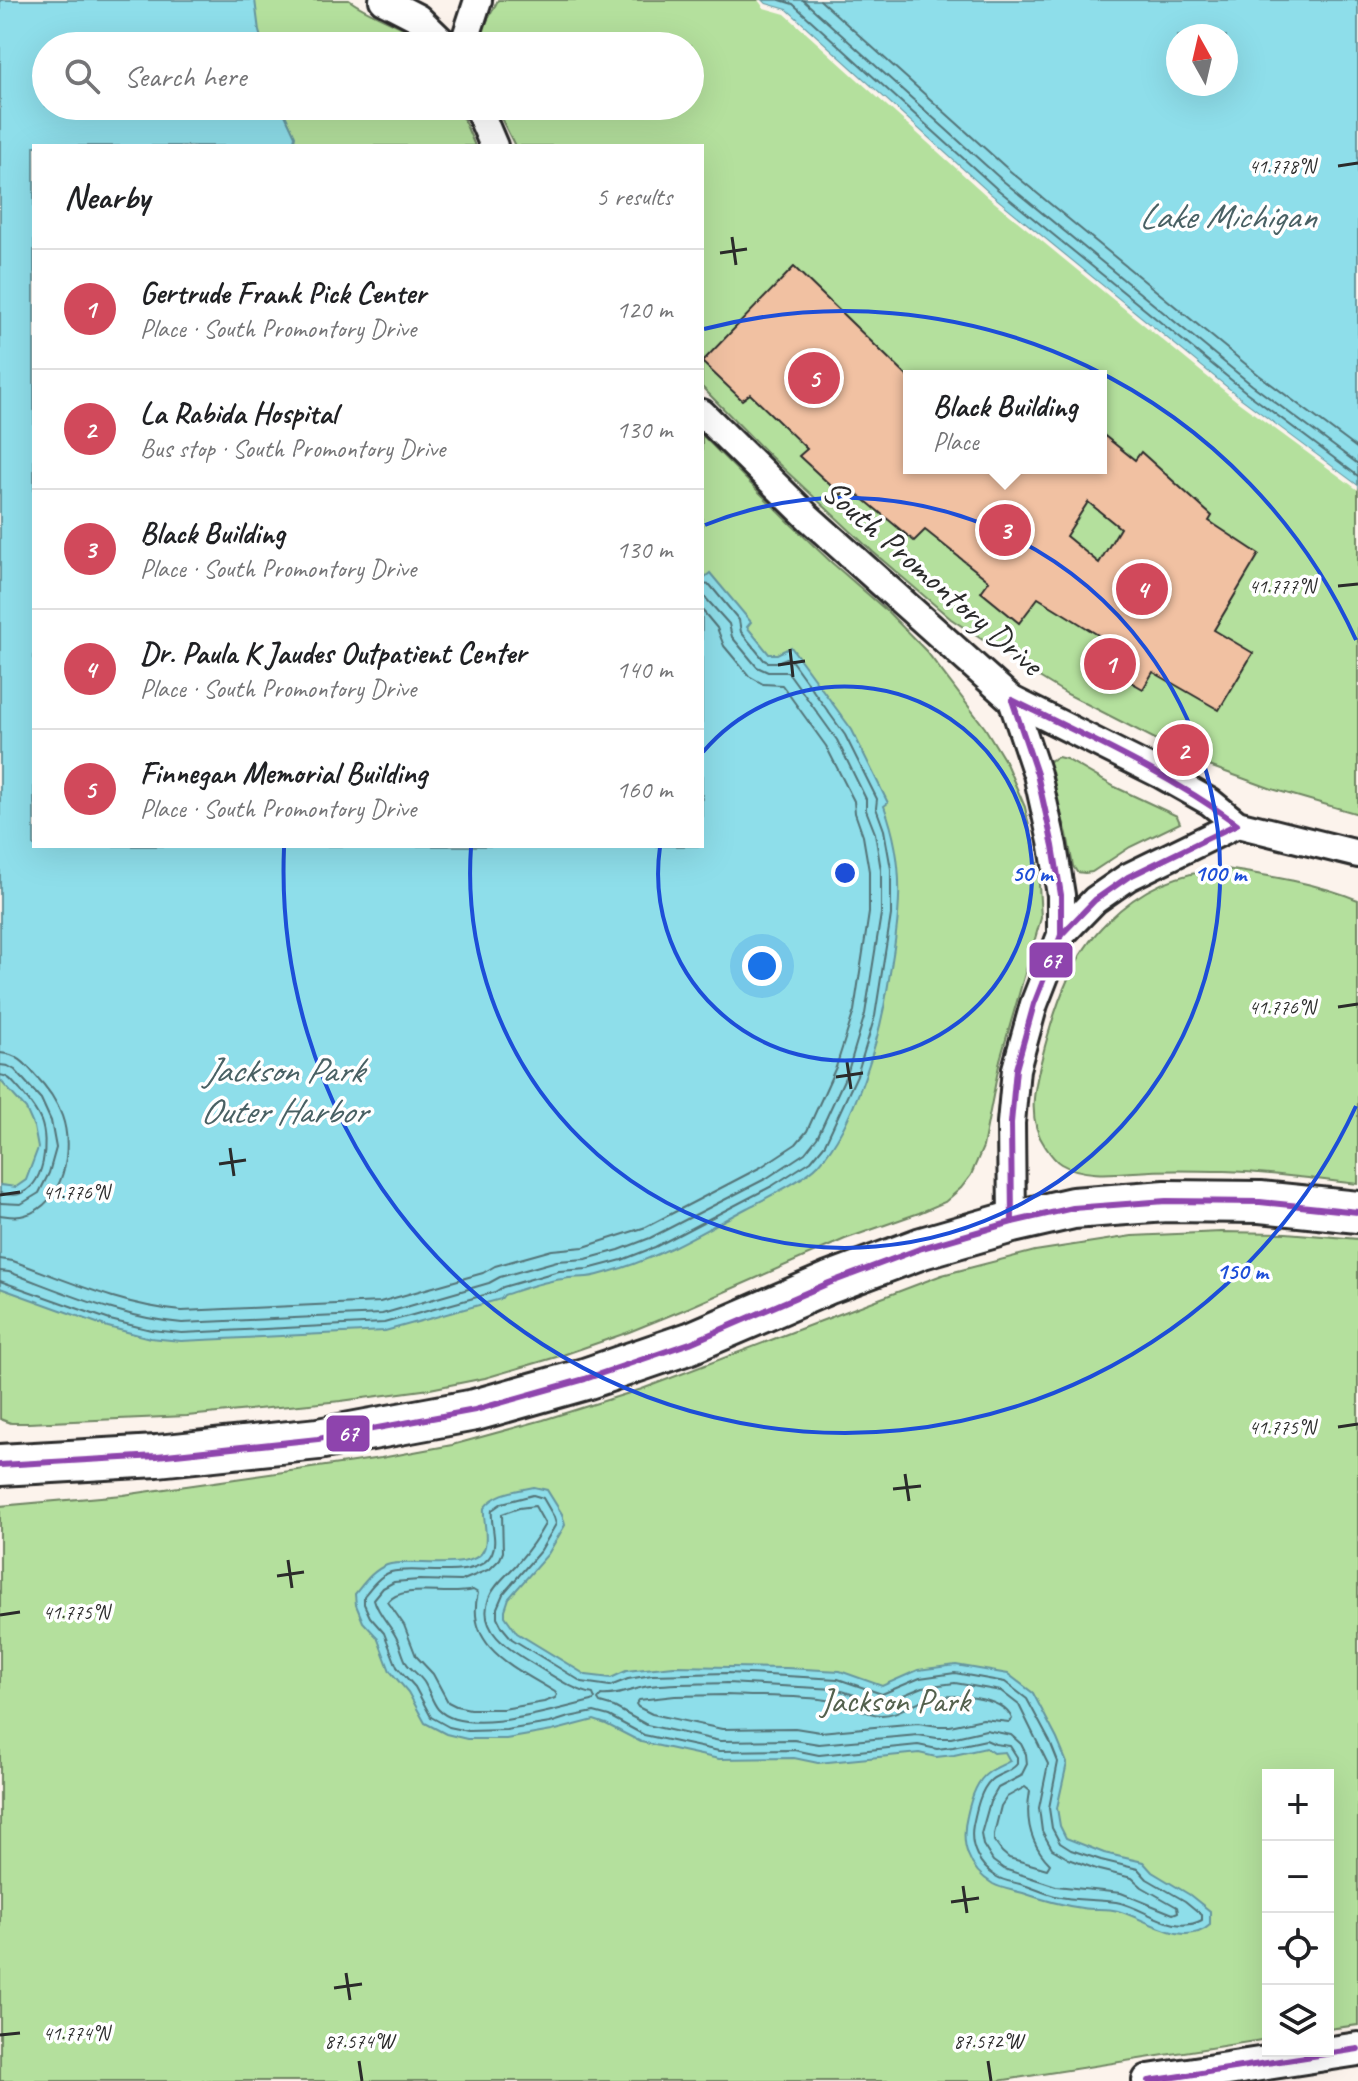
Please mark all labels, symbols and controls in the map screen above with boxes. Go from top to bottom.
north arrow [1166,24,1238,96]
search box [32,32,704,120]
icon: search [60,54,104,98]
text: Search here [124,57,246,95]
text: 41.778°N [1249,154,1318,179]
text: Nearby [64,175,150,218]
text: 5 results [596,180,672,213]
water label: Lake Michigan [1139,193,1318,239]
text: Gertrude Frank Pick Center [140,274,426,312]
text: 1 [84,293,96,326]
text: 120 m [616,293,672,326]
text: Place · South Promontory Drive [140,312,416,345]
pin: 5 [788,348,840,408]
popup [903,370,1107,474]
text: Black Building [933,387,1077,425]
text: La Rabida Hospital [140,394,337,432]
text: 2 [84,413,96,446]
text: 130 m [616,413,672,446]
text: Place [933,425,978,458]
text: Bus stop · South Promontory Drive [140,432,445,465]
street label: South Promontory Drive [814,469,1054,687]
pin: 3 [979,500,1031,560]
text: Black Building [140,514,285,552]
text: 3 [84,533,96,566]
text: 130 m [616,533,672,566]
text: Place · South Promontory Drive [140,552,416,585]
pin: 4 [1116,559,1168,619]
text: 41.777°N [1249,574,1318,599]
text: Dr. Paula K Jaudes Outpatient Center [140,634,526,672]
pin: 1 [1084,634,1136,694]
text: 4 [84,653,96,686]
text: 140 m [616,653,672,686]
text: Place · South Promontory Drive [140,672,416,705]
pin: 2 [1157,720,1209,780]
text: Finnegan Memorial Building [140,754,427,792]
text: 5 [84,773,96,806]
text: 160 m [616,773,672,806]
text: Place · South Promontory Drive [140,792,416,825]
text: 50 m [1012,858,1055,888]
text: 100 m [1194,858,1248,888]
centre of rings [831,859,859,887]
line badge: 67 [1028,941,1074,979]
your location [742,946,782,986]
text: 67 [1041,947,1063,975]
text: 41.776°N [1249,995,1318,1020]
water label: Jackson Park Outer Harbor [200,1047,371,1134]
text: 41.776°N [43,1180,112,1205]
text: 150 m [1216,1256,1270,1286]
line badge: 67 [325,1414,371,1453]
text: 41.775°N [1249,1415,1318,1440]
text: 67 [338,1420,360,1448]
text: 41.775°N [43,1600,112,1625]
park label: Jackson Park [818,1679,972,1722]
map controls [1262,1769,1334,2057]
button: + [1262,1769,1334,1841]
button: − [1262,1841,1334,1913]
button: locate [1262,1913,1334,1985]
button: layers [1262,1985,1334,2057]
text: 41.774°N [43,2021,112,2046]
text: 87.574°W [324,2029,397,2054]
text: 87.572°W [953,2029,1026,2054]

